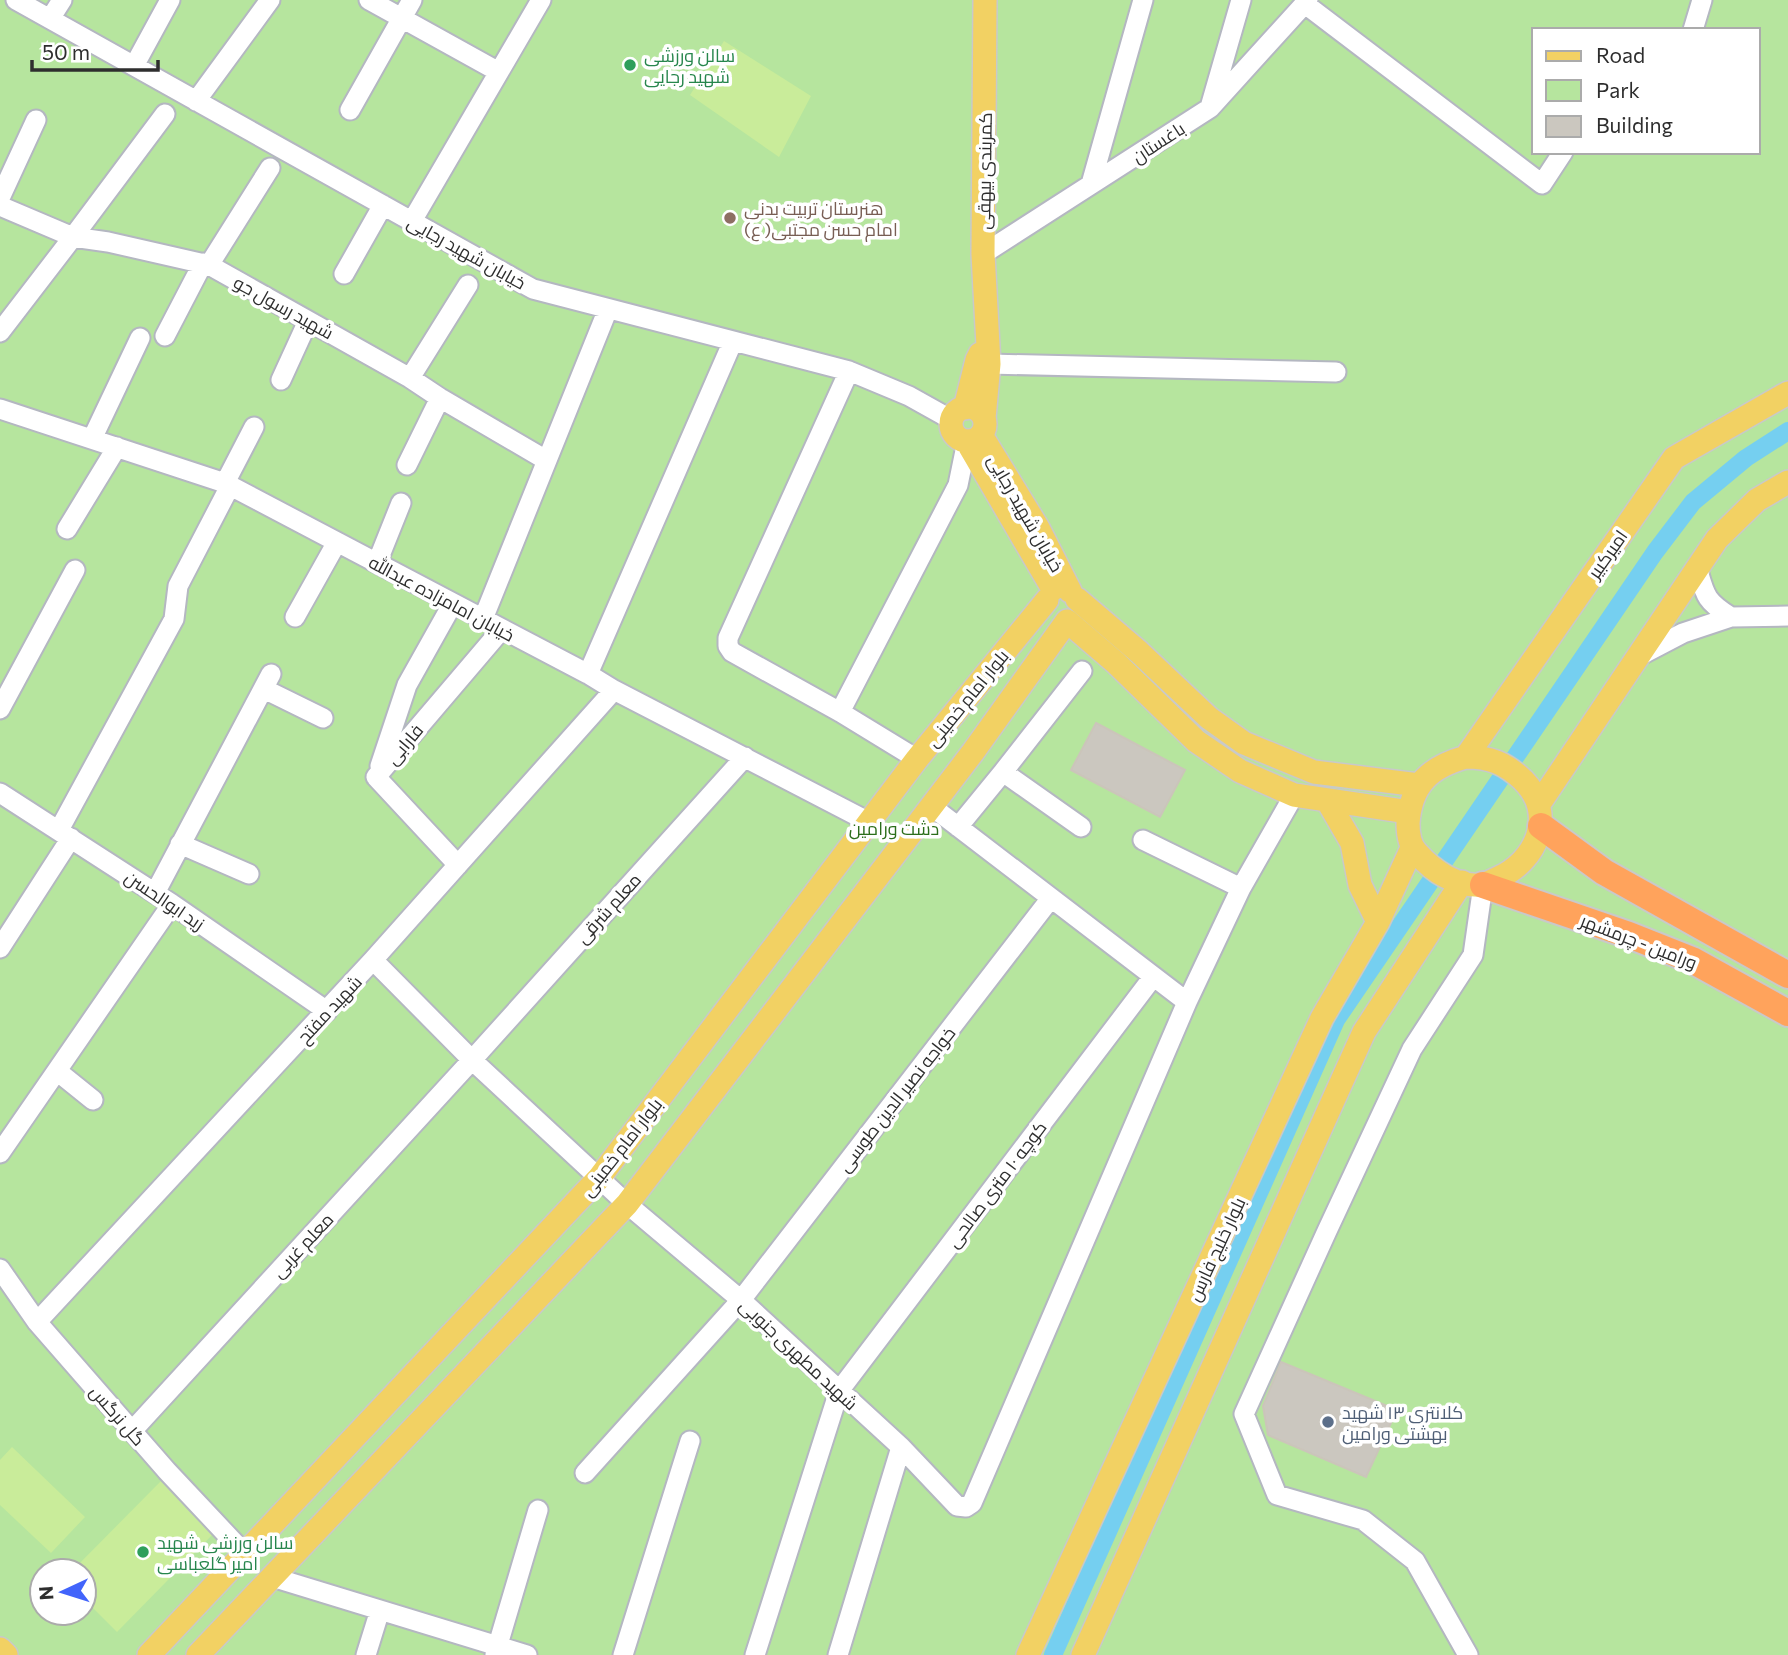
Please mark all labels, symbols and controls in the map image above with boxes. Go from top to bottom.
scale bar [32,28,158,72]
legend [1532,28,1760,154]
text: 50 m [42,39,90,64]
text: Road [1596,42,1645,67]
place label: سالن ورزشی شهید رجایی [644,44,735,88]
marker: سالن ورزشی شهید رجایی [622,57,638,73]
text: Park [1596,77,1640,102]
street label: کمربندی بیهقی [972,112,997,230]
text: Building [1596,112,1673,137]
street label: باغستان [1127,117,1189,168]
place label: هنرستان تربیت بدنی امام حسن مجتبی( ع) [744,197,898,242]
street label: خیابان شهید رجایی [403,210,530,295]
marker: هنرستان تربیت بدنی امام حسن مجتبی( ع) [722,210,738,226]
street label: شهید رسول جو [230,270,338,344]
street label: خیابان شهید رجایی [983,450,1069,576]
street label: امیرکبیر [1582,525,1632,584]
street label: خیابان امامزاده عبدالله [365,550,519,647]
street label: بلوار امام خمینی [921,645,1014,752]
street label: فارابی [381,719,428,770]
park label: دشت ورامین [849,817,939,840]
street label: زید ابوالحسن [121,865,209,935]
street label: معلم شرقی [571,868,647,949]
street label: ورامین - چرمشهر [1576,908,1700,975]
street label: شهید مفتح [292,970,367,1049]
street label: خواجه نصیر الدین طوسی [832,1022,960,1177]
street label: بلوار امام خمینی [576,1093,668,1202]
street label: کوچه ۱۰ متری صالحی [941,1116,1052,1253]
street label: بلوار خلیج فارس [1182,1194,1251,1305]
street label: معلم غربی [266,1208,339,1283]
street label: شهید مطهری جنوبی [735,1294,863,1415]
street label: گل نرگس [85,1380,150,1450]
place label: کلانتری ۱۳ شهید بهشتی ورامین [1342,1401,1463,1445]
marker: کلانتری ۱۳ شهید بهشتی ورامین [1320,1414,1336,1430]
place label: سالن ورزشی شهید امیر گلعباسی [157,1531,293,1575]
marker: سالن ورزشی شهید امیر گلعباسی [135,1544,151,1560]
north arrow [28,1557,98,1627]
text: N [34,1585,58,1601]

